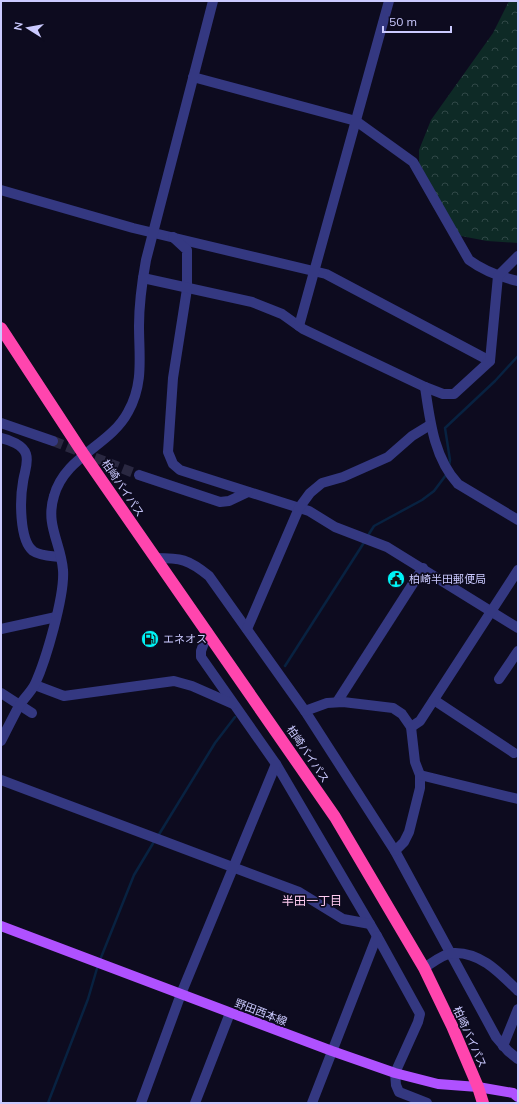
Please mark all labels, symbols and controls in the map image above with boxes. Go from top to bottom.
north arrow [8,8,48,48]
scale bar [383,8,451,34]
text: 50 m [389,14,417,29]
text: N [11,21,26,32]
street label: 柏崎バイパス [99,457,147,519]
public building icon: 柏崎半田郵便局 [386,569,406,589]
place label: 柏崎半田郵便局 [409,572,486,586]
fuel station icon: エネオス [140,629,160,649]
place label: エネオス [163,632,207,646]
street label: 柏崎バイパス [284,723,332,785]
district label: 半田一丁目 [282,893,342,908]
street label: 野田西本線 [233,996,289,1028]
street label: 柏崎バイパス [450,1004,490,1070]

